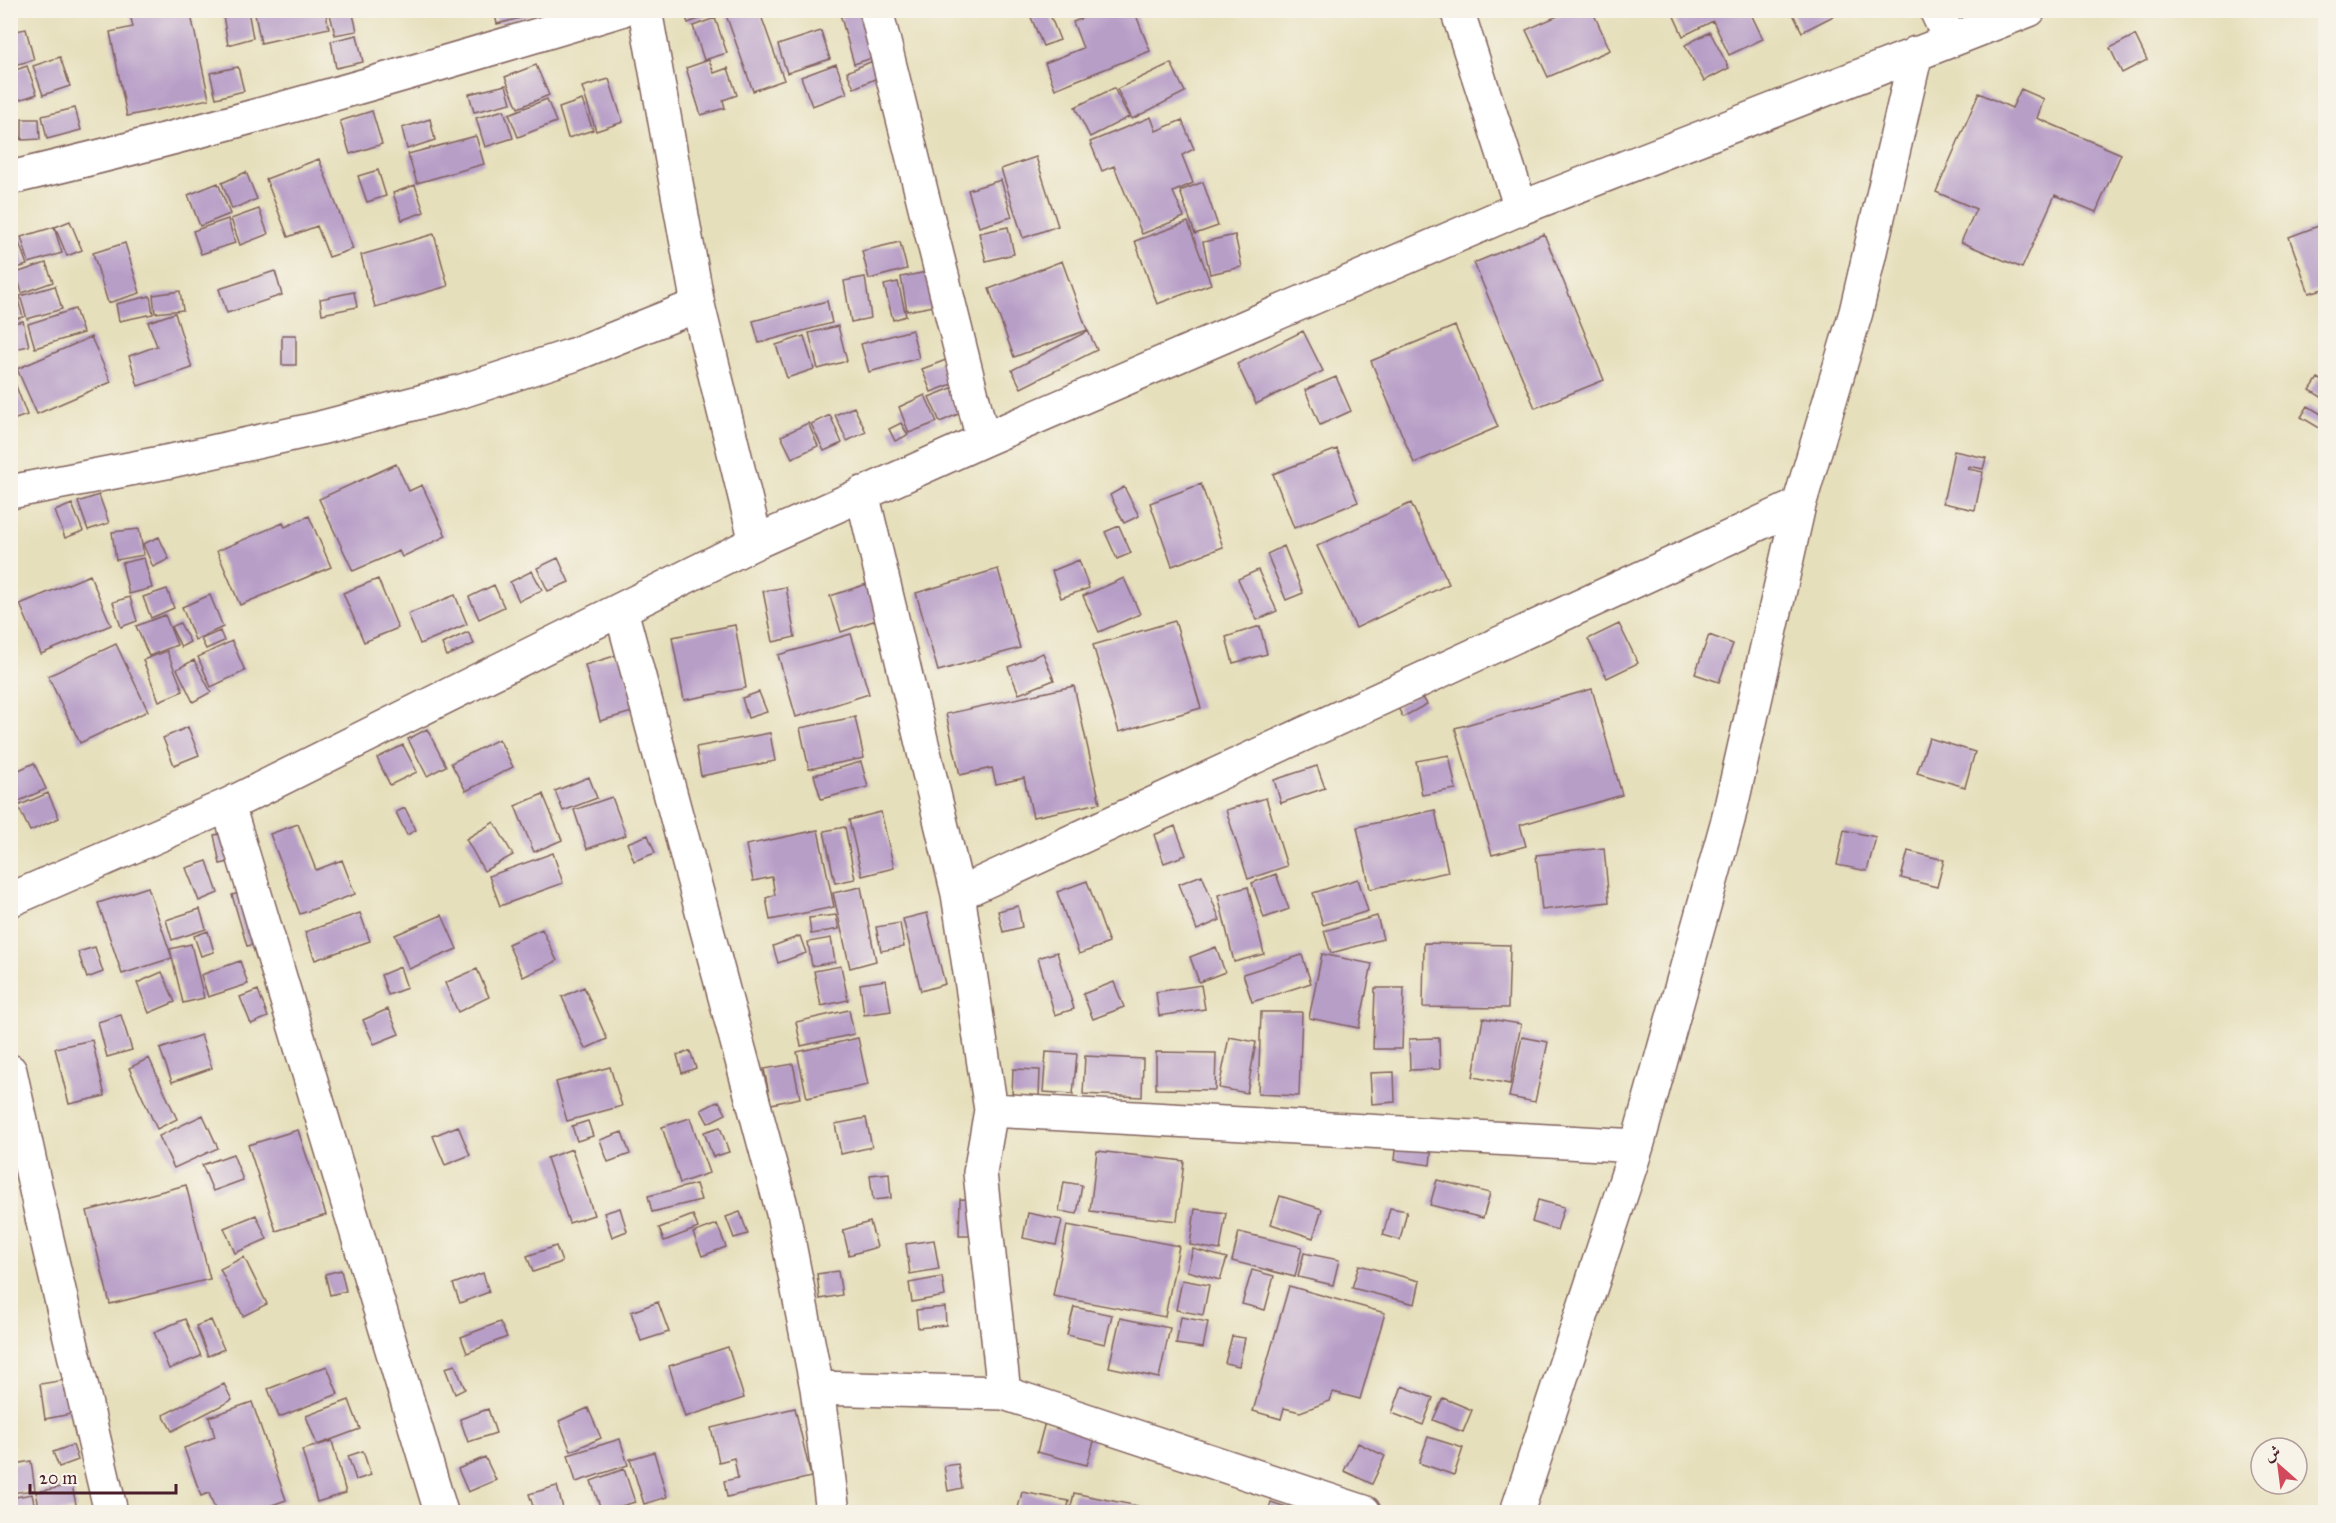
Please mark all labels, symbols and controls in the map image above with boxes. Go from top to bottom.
north arrow [2249,1436,2309,1496]
text: ش [2261,1441,2284,1465]
scale bar [30,1457,176,1495]
text: 20 m [39,1467,77,1489]

